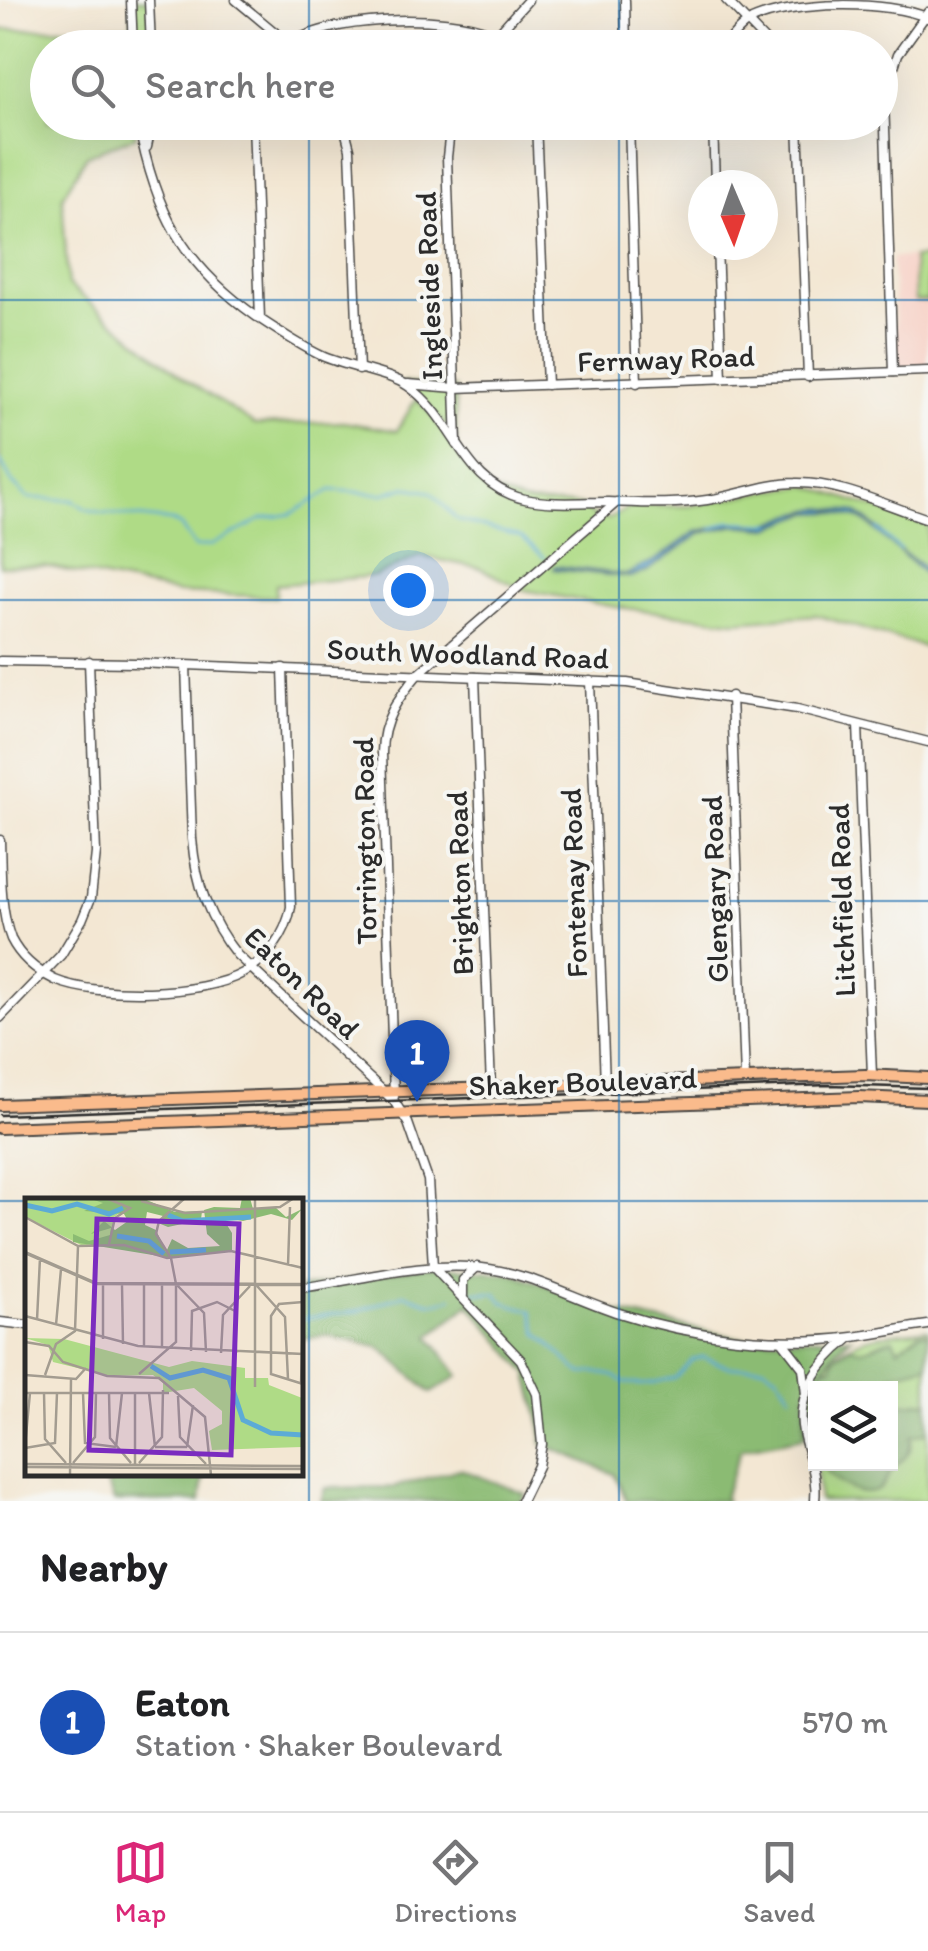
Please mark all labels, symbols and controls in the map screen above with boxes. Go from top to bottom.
search box [30,30,898,140]
icon: search [65,58,120,113]
text: Search here [145,62,336,108]
north arrow [688,170,778,260]
street label: Ingleside Road [407,191,450,381]
street label: Fernway Road [577,337,755,380]
your location [383,565,434,616]
street label: South Woodland Road [326,630,610,677]
street label: Torrington Road [344,737,385,945]
street label: Fontenay Road [552,788,595,978]
street label: Brighton Road [438,790,481,976]
street label: Glengary Road [693,795,736,983]
street label: Litchfield Road [820,803,863,997]
street label: Eaton Road [237,918,368,1047]
pin: 1 [384,1020,450,1102]
street label: Shaker Boulevard [468,1059,698,1104]
inset map [25,1198,302,1476]
map controls [808,1381,898,1471]
button: layers [808,1381,898,1471]
text: Nearby [40,1541,167,1592]
text: Eaton [135,1680,229,1726]
text: 1 [65,1703,80,1741]
text: 570 m [802,1703,888,1741]
text: Station · Shaker Boulevard [135,1726,502,1764]
tab: Map [113,1835,168,1929]
tab: Directions [394,1835,517,1929]
tab: Saved [743,1835,815,1929]

